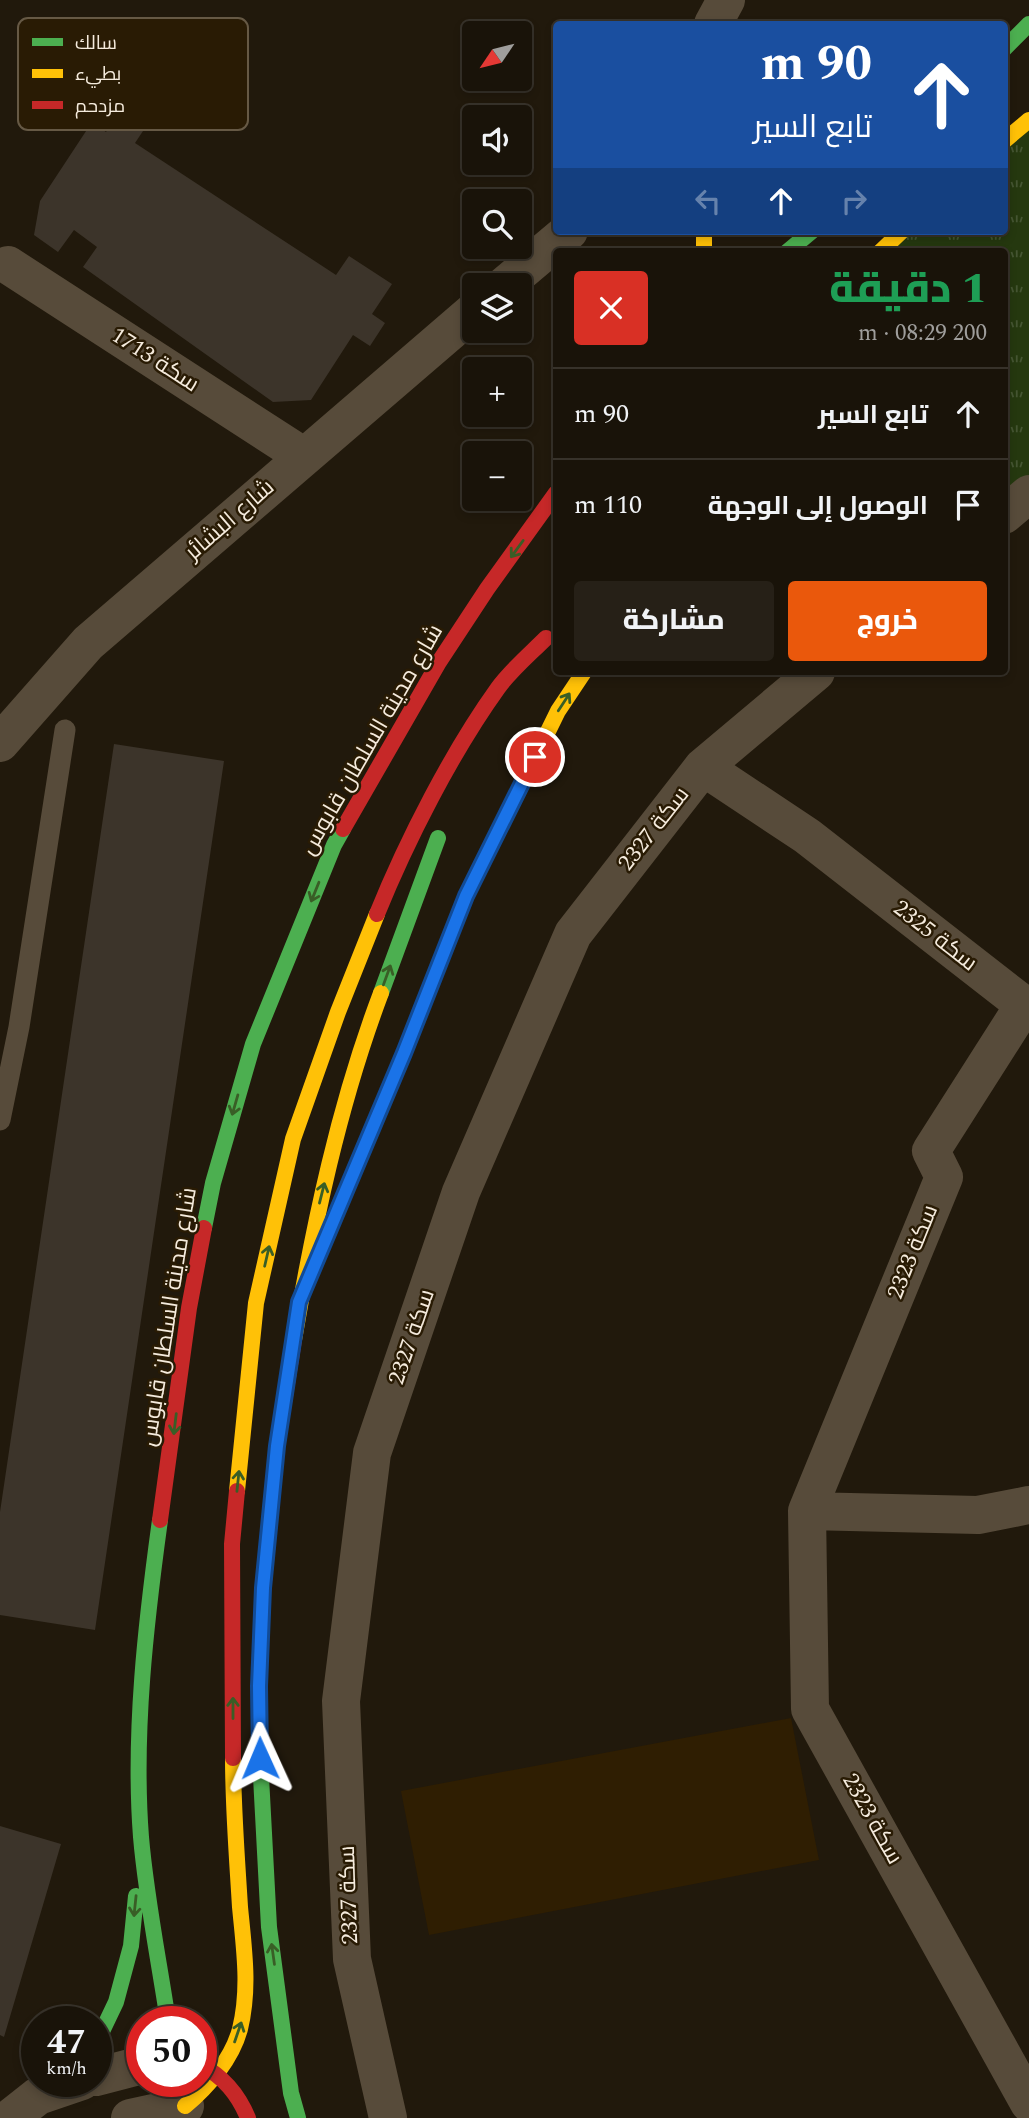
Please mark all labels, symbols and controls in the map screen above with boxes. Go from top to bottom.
legend [18,18,248,130]
north arrow [462,21,532,91]
map controls [462,21,532,511]
text: 90 m [761,27,872,102]
text: سالك [75,29,117,58]
icon: ahead [896,49,987,140]
text: بطيء [75,60,121,89]
text: مزدحم [75,92,125,121]
text: تابع السير [753,103,872,152]
button: sound [462,105,532,175]
icon: left [689,182,727,220]
icon: ahead [762,182,800,220]
icon: right [835,182,873,220]
button: search [462,189,532,259]
text: 1 دقيقة [829,258,987,321]
button: close [574,271,648,345]
button: layers [462,273,532,343]
text: 200 m · 08:29 [858,316,987,351]
street label: سكة 1713 [104,318,206,402]
button: + [462,357,532,427]
text: 90 m [574,394,629,434]
text: تابع السير [818,395,928,435]
icon: ahead [949,395,987,433]
button: − [462,441,532,511]
street label: شارع البشائر [176,471,283,570]
text: 110 m [574,485,642,525]
text: الوصول إلى الوجهة [708,486,928,526]
icon: arrive [949,486,987,524]
one-way arrow [509,539,524,558]
button: مشاركة [574,581,774,661]
button: خروج [788,581,987,661]
street label: شارع مدينة السلطان قابوس [291,618,453,862]
one-way arrow [558,693,572,713]
pin [505,727,565,787]
icon: arrive [516,738,554,776]
street label: سكة 2327 [610,779,698,879]
one-way arrow [307,880,320,902]
street label: سكة 2325 [885,892,985,980]
one-way arrow [382,965,394,987]
one-way arrow [228,1093,241,1115]
one-way arrow [316,1182,329,1205]
street label: شارع مدينة السلطان قابوس [131,1185,207,1449]
street label: سكة 2323 [878,1199,948,1305]
one-way arrow [260,1245,274,1268]
street label: سكة 2327 [379,1284,445,1390]
one-way arrow [168,1412,181,1435]
one-way arrow [232,1470,245,1493]
one-way arrow [226,1697,240,1720]
position arrow [223,1721,297,1795]
street label: سكة 2323 [833,1767,911,1871]
street label: سكة 2327 [330,1845,368,1945]
one-way arrow [128,1894,141,1917]
one-way arrow [266,1943,279,1966]
speed limit sign: 50 [126,2006,217,2097]
text: 47 [47,2016,86,2069]
one-way arrow [233,2021,245,2043]
text: km/h [46,2055,87,2082]

